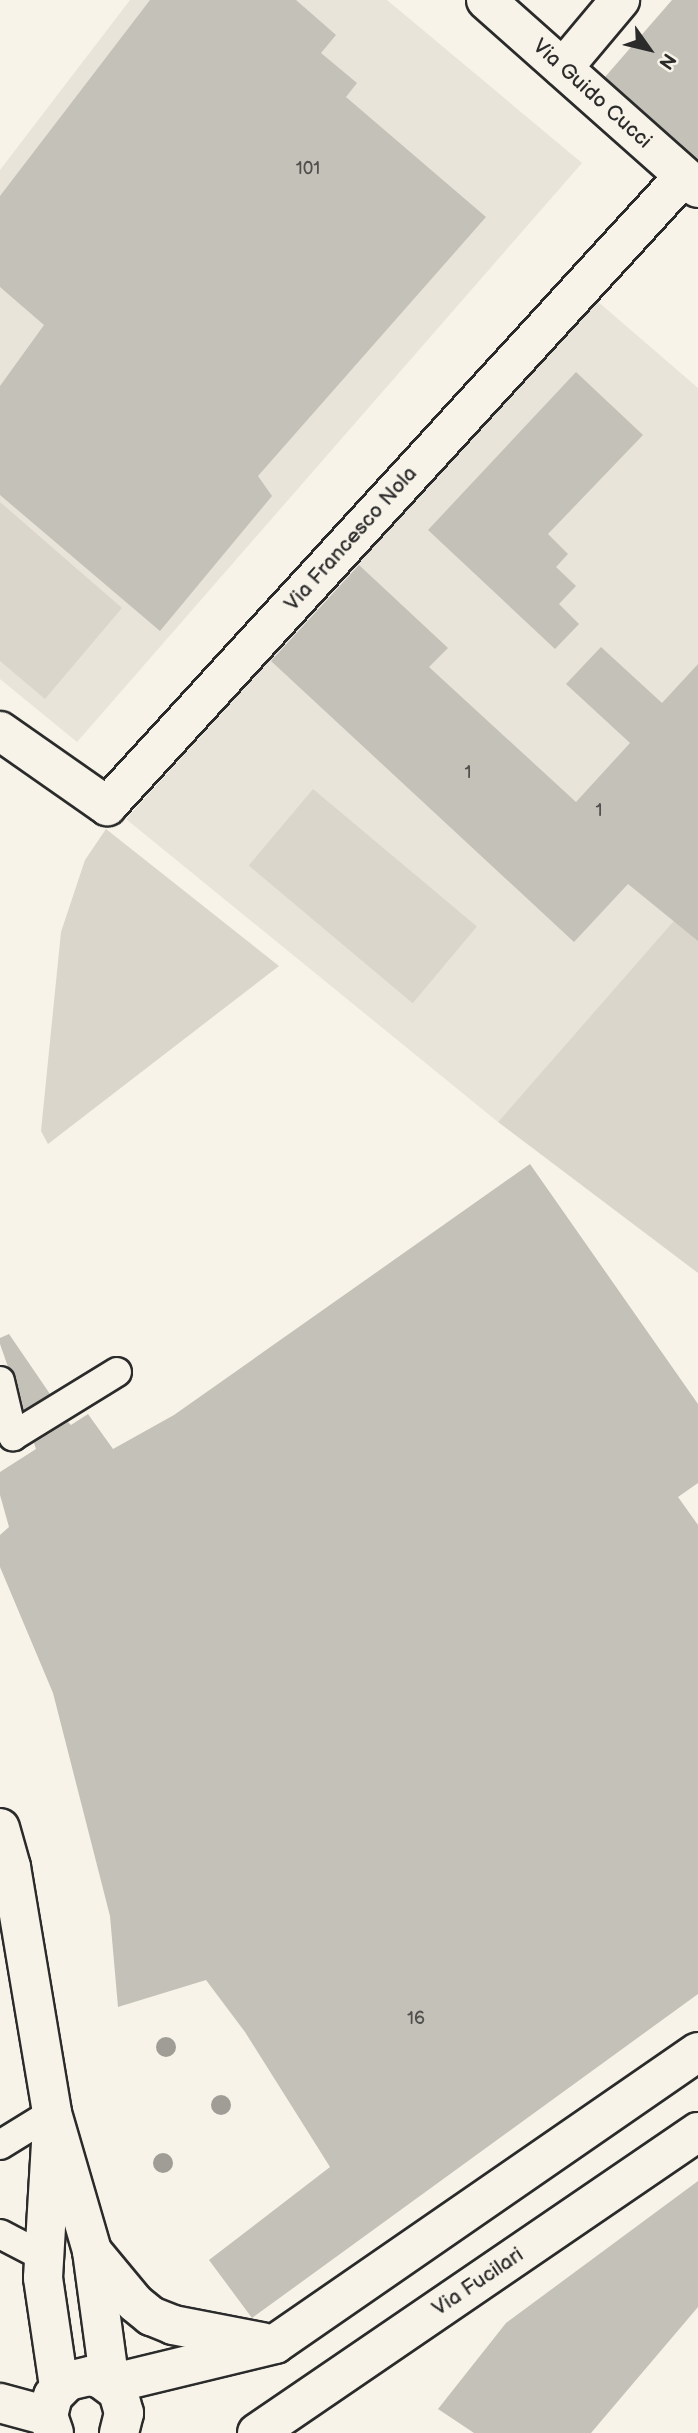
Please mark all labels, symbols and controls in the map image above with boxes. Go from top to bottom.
north arrow [614,14,684,84]
street label: Via Guido Cucci [527,34,657,154]
text: N [653,49,680,73]
house number: 101 [296,158,320,180]
street label: Via Francesco Nola [279,462,423,616]
house number: 1 [465,762,471,784]
house number: 1 [596,800,602,822]
house number: 16 [407,2008,425,2030]
street label: Via Fucilari [428,2242,528,2322]

